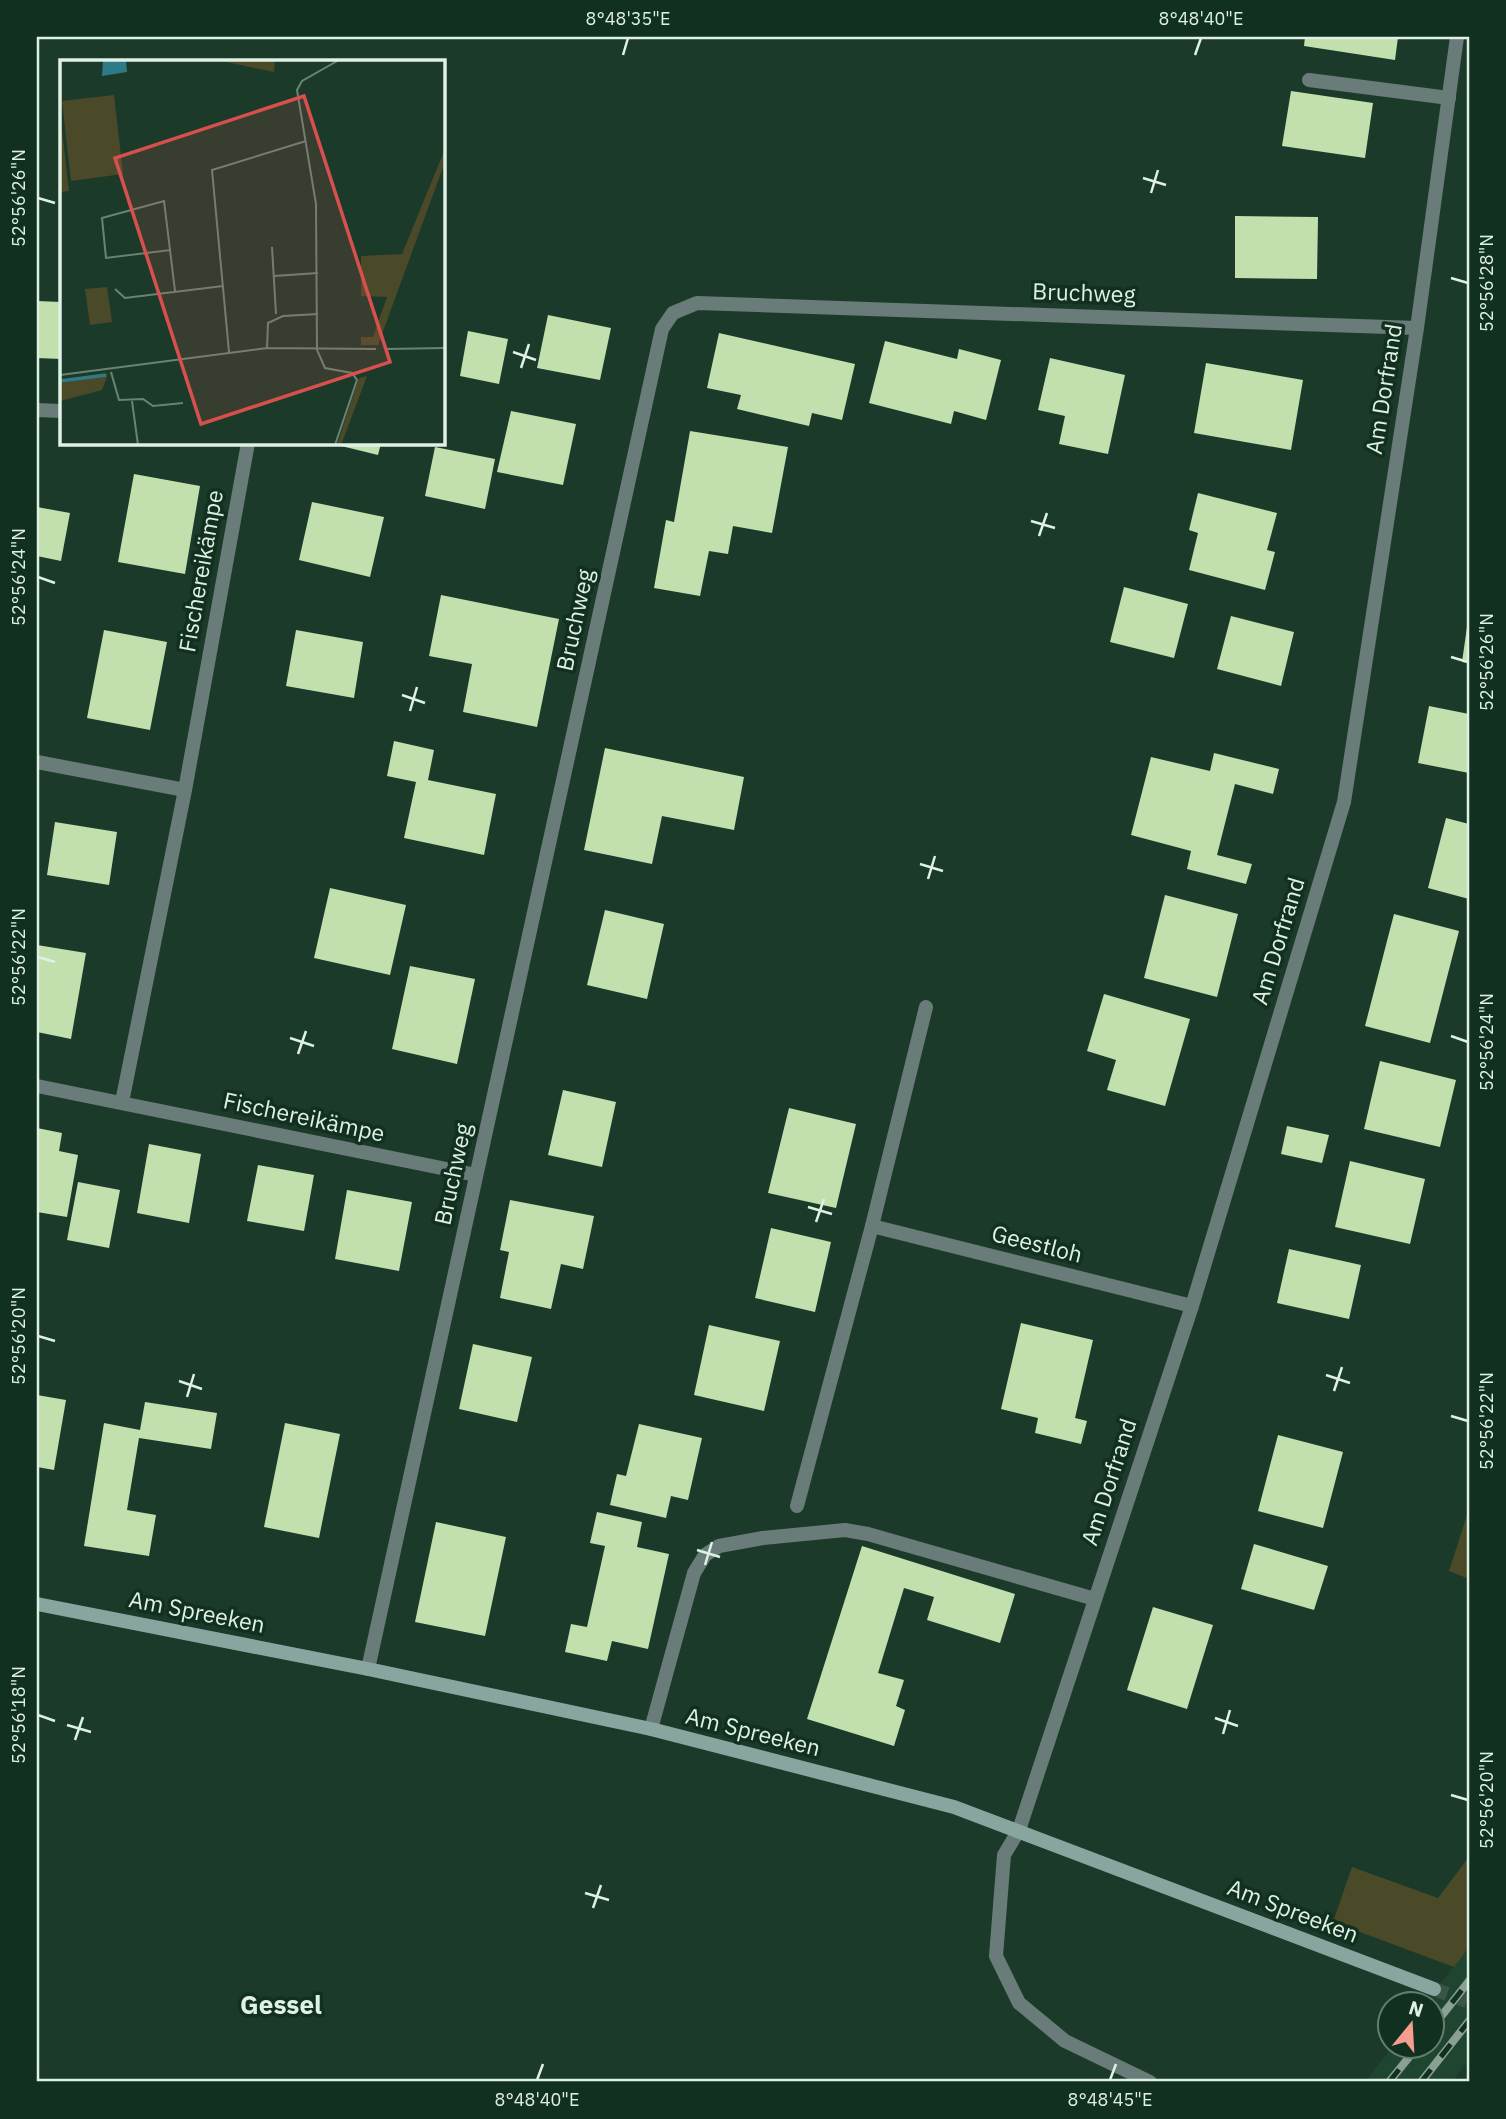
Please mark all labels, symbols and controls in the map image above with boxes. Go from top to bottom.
text: 8°48'35"E [586,7,670,30]
text: 8°48'40"E [1159,7,1243,30]
inset map [60,60,444,444]
text: 52°56'26"N [7,149,30,247]
text: 52°56'28"N [1475,234,1498,332]
street label: Bruchweg [1032,275,1136,309]
street label: Am Dorfrand [1358,322,1408,456]
street label: Fischereikämpe [171,487,229,654]
text: 52°56'24"N [7,528,30,626]
street label: Bruchweg [549,566,599,673]
text: 52°56'26"N [1475,613,1498,711]
street label: Am Dorfrand [1243,873,1311,1008]
text: 52°56'22"N [7,908,30,1006]
text: 52°56'24"N [1475,993,1498,1091]
street label: Fischereikämpe [221,1084,388,1148]
street label: Bruchweg [427,1120,477,1227]
street label: Geestloh [989,1217,1086,1269]
text: 52°56'20"N [7,1287,30,1385]
text: 52°56'22"N [1475,1372,1498,1470]
street label: Am Dorfrand [1073,1414,1143,1549]
street label: Am Spreeken [127,1583,268,1639]
text: 52°56'18"N [7,1666,30,1764]
street label: Am Spreeken [683,1700,824,1762]
text: 52°56'20"N [1475,1751,1498,1849]
street label: Am Spreeken [1224,1871,1363,1949]
district label: Gessel [240,1987,322,2021]
north arrow [1376,1990,1446,2060]
text: N [1406,1995,1427,2022]
text: 8°48'40"E [495,2088,579,2111]
text: 8°48'45"E [1068,2088,1152,2111]

